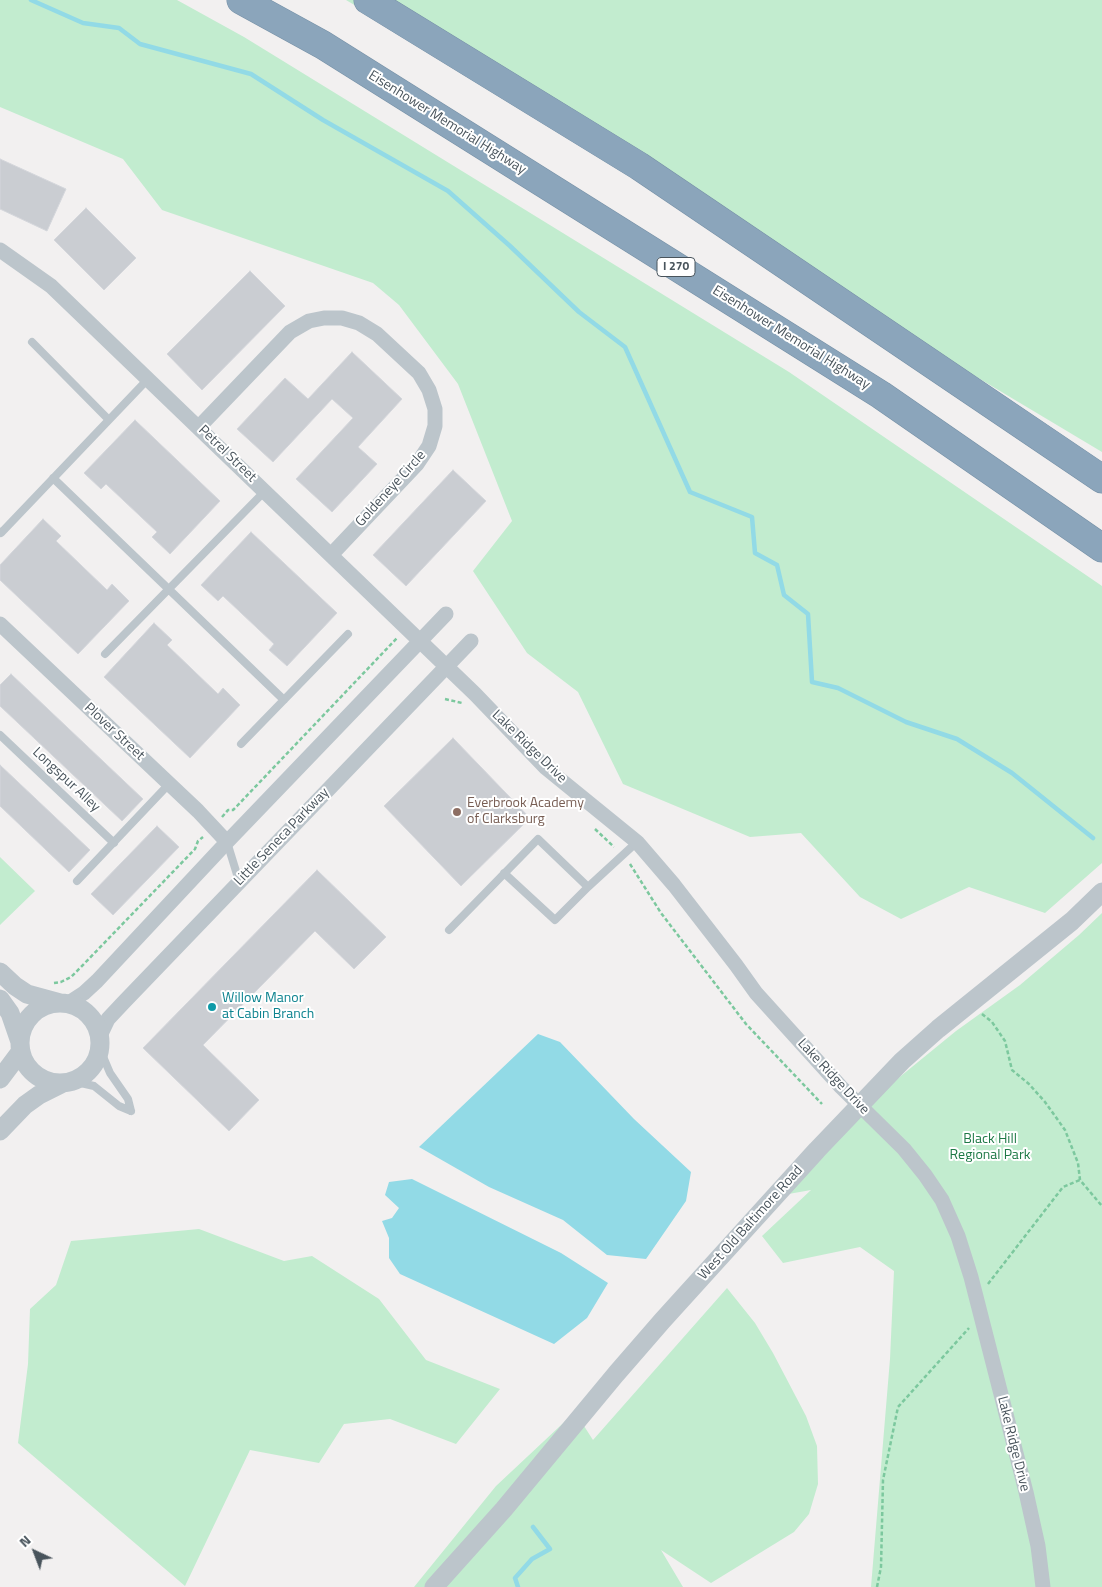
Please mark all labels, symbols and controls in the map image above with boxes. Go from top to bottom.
street label: Eisenhower Memorial Highway [365,67,529,179]
road number: I 270 [657,258,695,276]
street label: Eisenhower Memorial Highway [709,282,873,394]
street label: Petrel Street [194,422,260,486]
street label: Goldeneye Circle [352,447,430,531]
street label: Plover Street [80,700,148,764]
street label: Lake Ridge Drive [488,707,570,787]
street label: Longspur Alley [29,744,103,816]
street label: Little Seneca Parkway [231,785,333,889]
place label: Everbrook Academy of Clarksburg [467,796,584,829]
marker: Everbrook Academy of Clarksburg [451,806,463,818]
place label: Willow Manor at Cabin Branch [222,991,314,1024]
marker: Willow Manor at Cabin Branch [206,1001,218,1013]
street label: Lake Ridge Drive [794,1036,872,1118]
park label: Black Hill Regional Park [950,1132,1030,1164]
street label: West Old Baltimore Road [695,1162,807,1284]
street label: Lake Ridge Drive [993,1395,1033,1493]
north arrow [10,1527,60,1577]
text: N [14,1530,35,1552]

